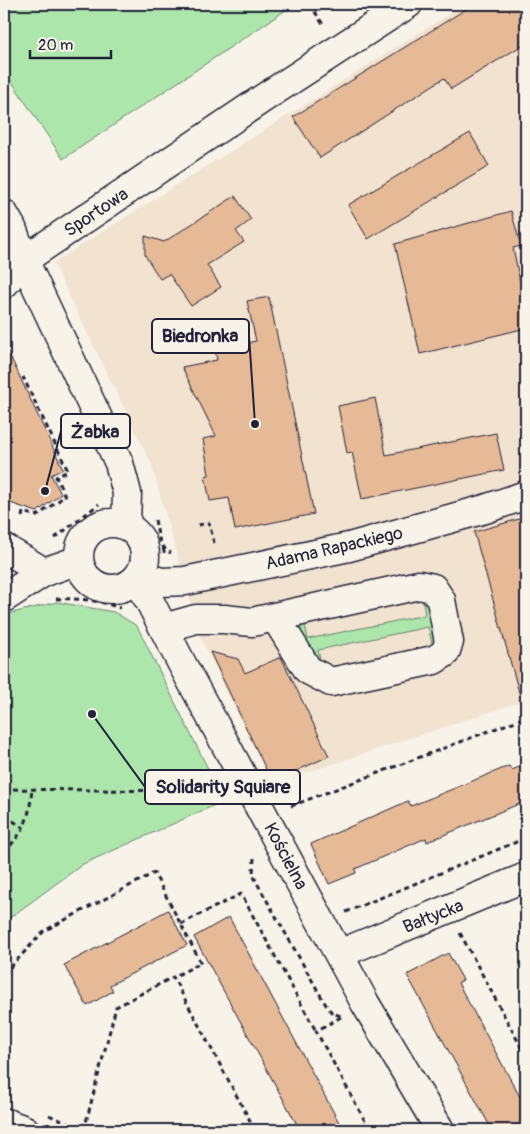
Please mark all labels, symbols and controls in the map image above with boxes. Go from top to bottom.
scale bar [30,28,111,60]
text: 20 m [38,36,73,55]
street label: Sportowa [60,183,133,242]
callout: Biedronka [152,319,249,353]
text: Biedronka [162,324,239,348]
callout: Żabka [61,414,130,448]
text: Żabka [71,420,119,444]
street label: Adama Rapackiego [263,521,405,575]
callout: Solidarity Squiare [145,770,300,804]
text: Solidarity Squiare [156,775,291,799]
street label: Kościelna [258,819,313,894]
street label: Bałtycka [400,894,467,939]

